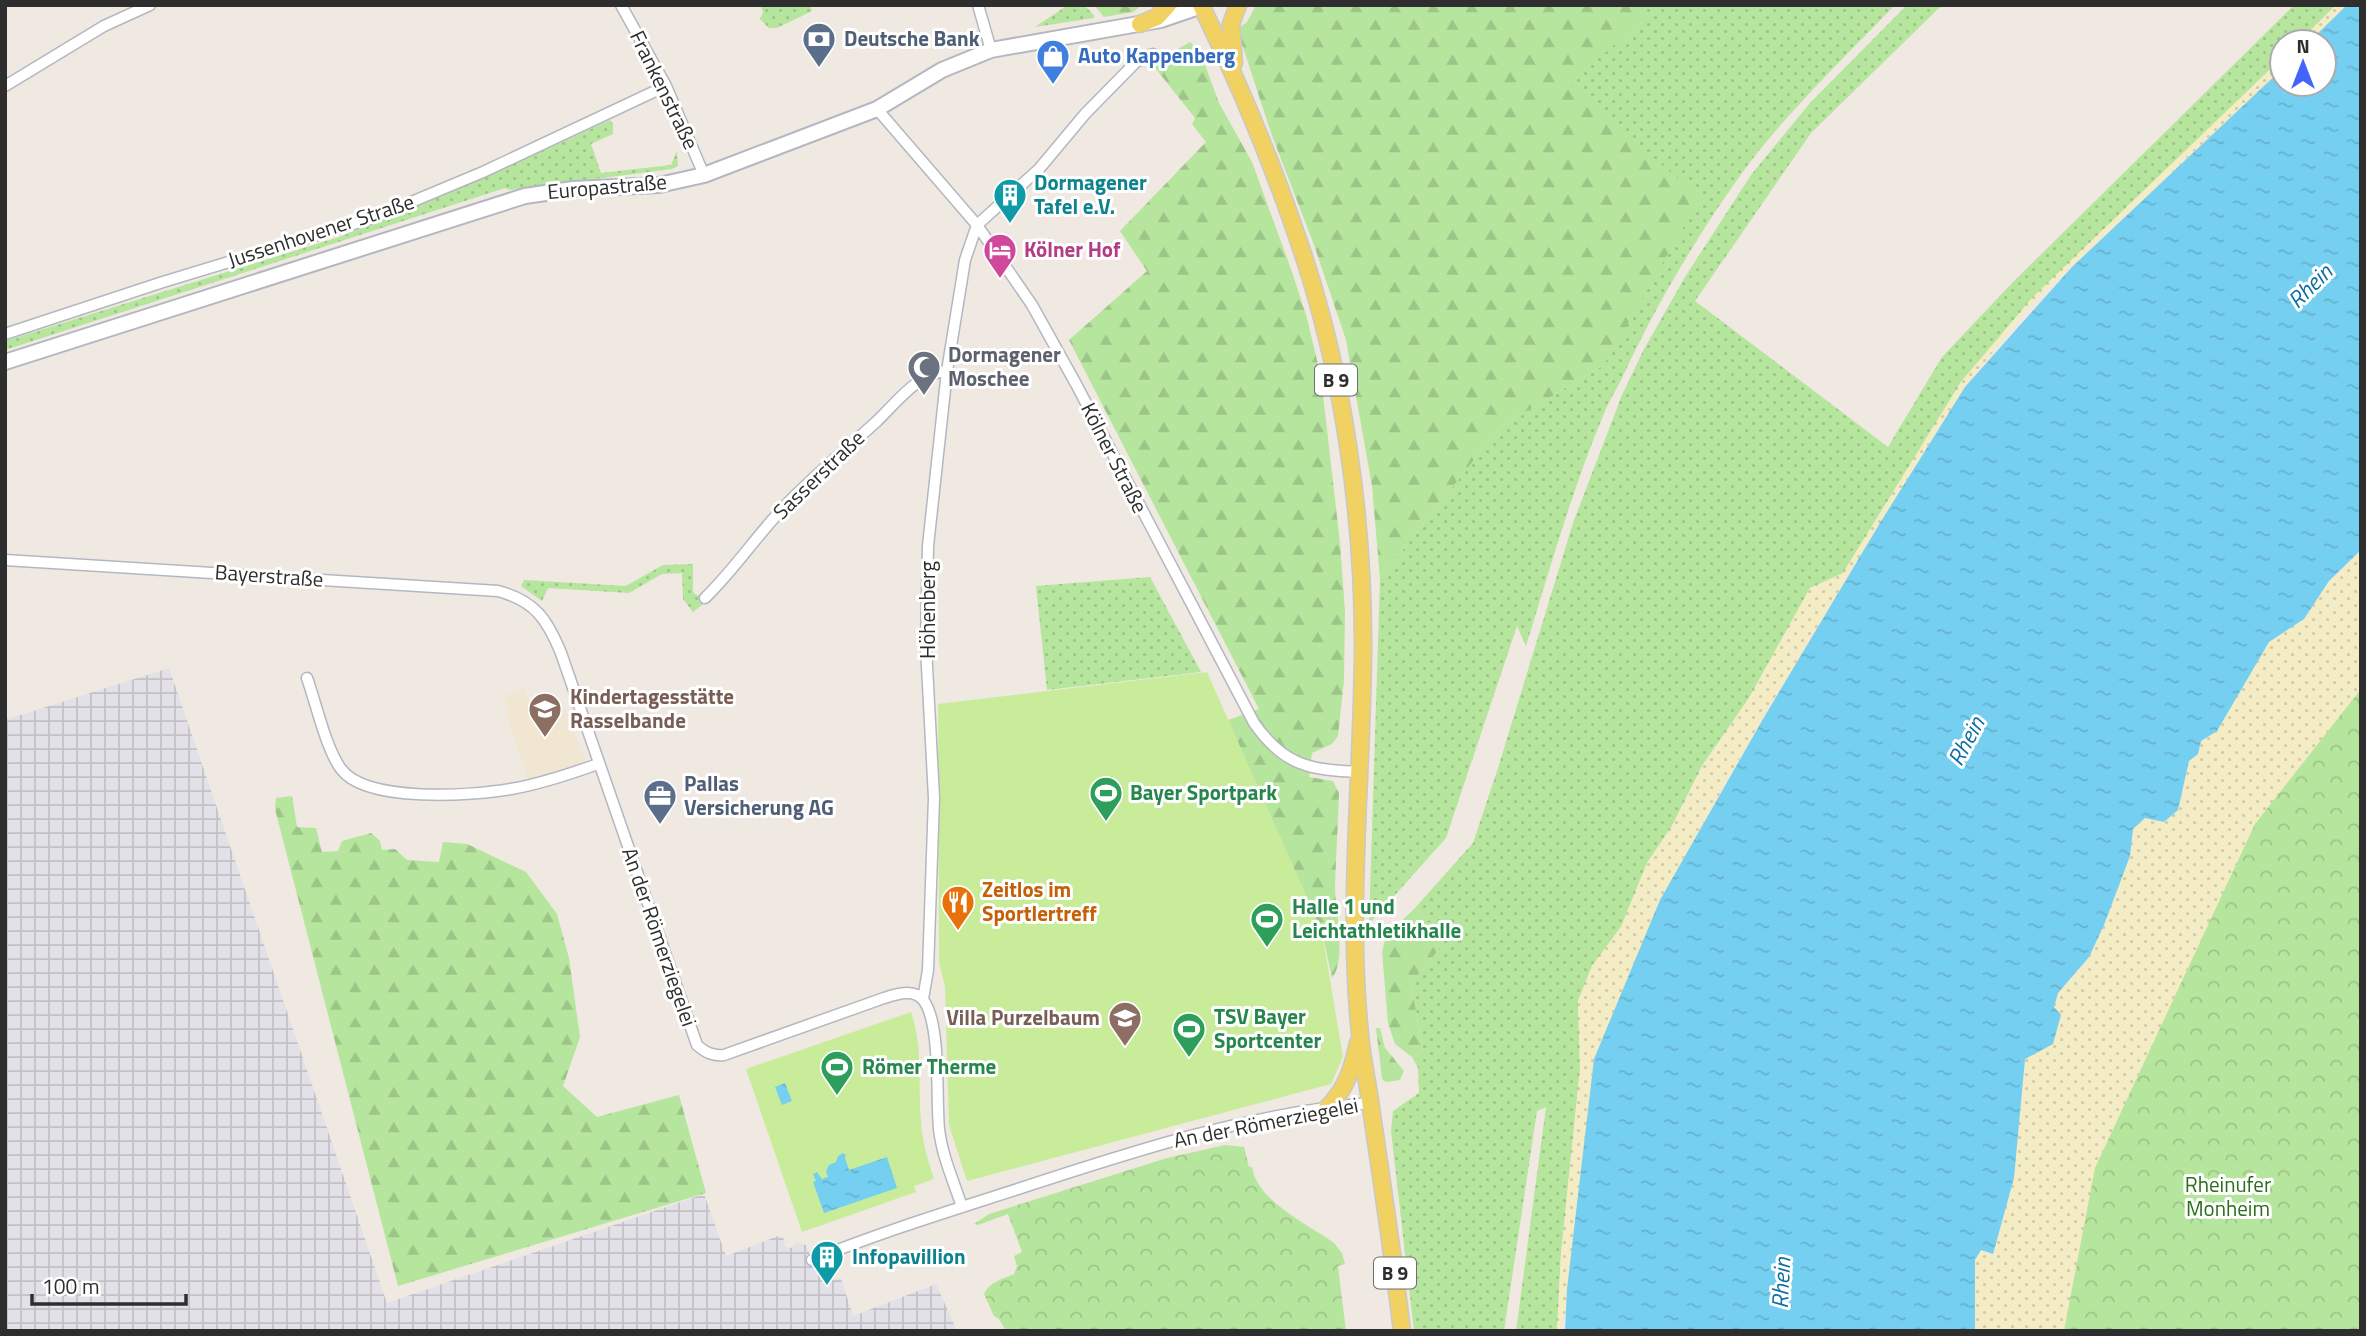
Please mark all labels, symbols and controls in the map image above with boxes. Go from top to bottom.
bank icon: Deutsche Bank [800,20,838,69]
place label: Deutsche Bank [844,22,980,54]
street label: Frankenstraße [622,25,708,155]
north arrow [2268,28,2338,98]
text: N [2296,31,2310,60]
shop icon: Auto Kappenberg [1034,37,1072,86]
place label: Auto Kappenberg [1078,39,1235,71]
street label: Europastraße [546,165,668,207]
place label: Dormagener Tafel e.V. [1034,166,1147,222]
building icon: Dormagener Tafel e.V. [991,176,1029,225]
street label: Jussenhovener Straße [223,185,418,275]
hotel icon: Kölner Hof [981,231,1019,280]
place label: Kölner Hof [1024,233,1121,265]
water label: Rhein [2279,255,2341,316]
place label: Dormagener Moschee [948,338,1061,394]
mosque icon: Dormagener Moschee [905,348,943,397]
road number: B 9 [1315,364,1357,396]
street label: Kölner Straße [1073,397,1156,518]
street label: Sasserstraße [765,422,871,526]
street label: Bayerstraße [214,555,324,595]
street label: Höhenberg [911,561,943,659]
place label: Kindertagesstätte Rasselbande [570,680,734,736]
school or university icon: Kindertagesstätte Rasselbande [526,690,564,739]
water label: Rhein [1938,709,1993,772]
place label: Pallas Versicherung AG [684,767,834,823]
sports icon: Bayer Sportpark [1087,774,1125,823]
place label: Bayer Sportpark [1130,776,1277,808]
office icon: Pallas Versicherung AG [641,777,679,826]
street label: An der Römerziegelei [614,843,706,1031]
place label: Zeitlos im Sportlertreff [982,873,1097,929]
restaurant icon: Zeitlos im Sportlertreff [939,883,977,932]
place label: Halle 1 und Leichtathletikhalle [1292,890,1461,946]
sports icon: Halle 1 und Leichtathletikhalle [1248,900,1286,949]
school or university icon: Villa Purzelbaum [1106,999,1144,1048]
place label: TSV Bayer Sportcenter [1214,1000,1321,1056]
place label: Villa Purzelbaum [946,1001,1100,1033]
sports icon: TSV Bayer Sportcenter [1170,1010,1208,1059]
sports icon: Römer Therme [818,1048,856,1097]
place label: Römer Therme [862,1050,996,1082]
street label: An der Römerziegelei [1171,1088,1361,1156]
park label: Rheinufer Monheim [2185,1168,2271,1224]
building icon: Infopavillion [808,1238,846,1287]
place label: Infopavillion [852,1240,966,1272]
water label: Rhein [1762,1256,1799,1309]
road number: B 9 [1374,1258,1416,1288]
scale bar [32,1262,186,1306]
text: 100 m [42,1270,99,1302]

